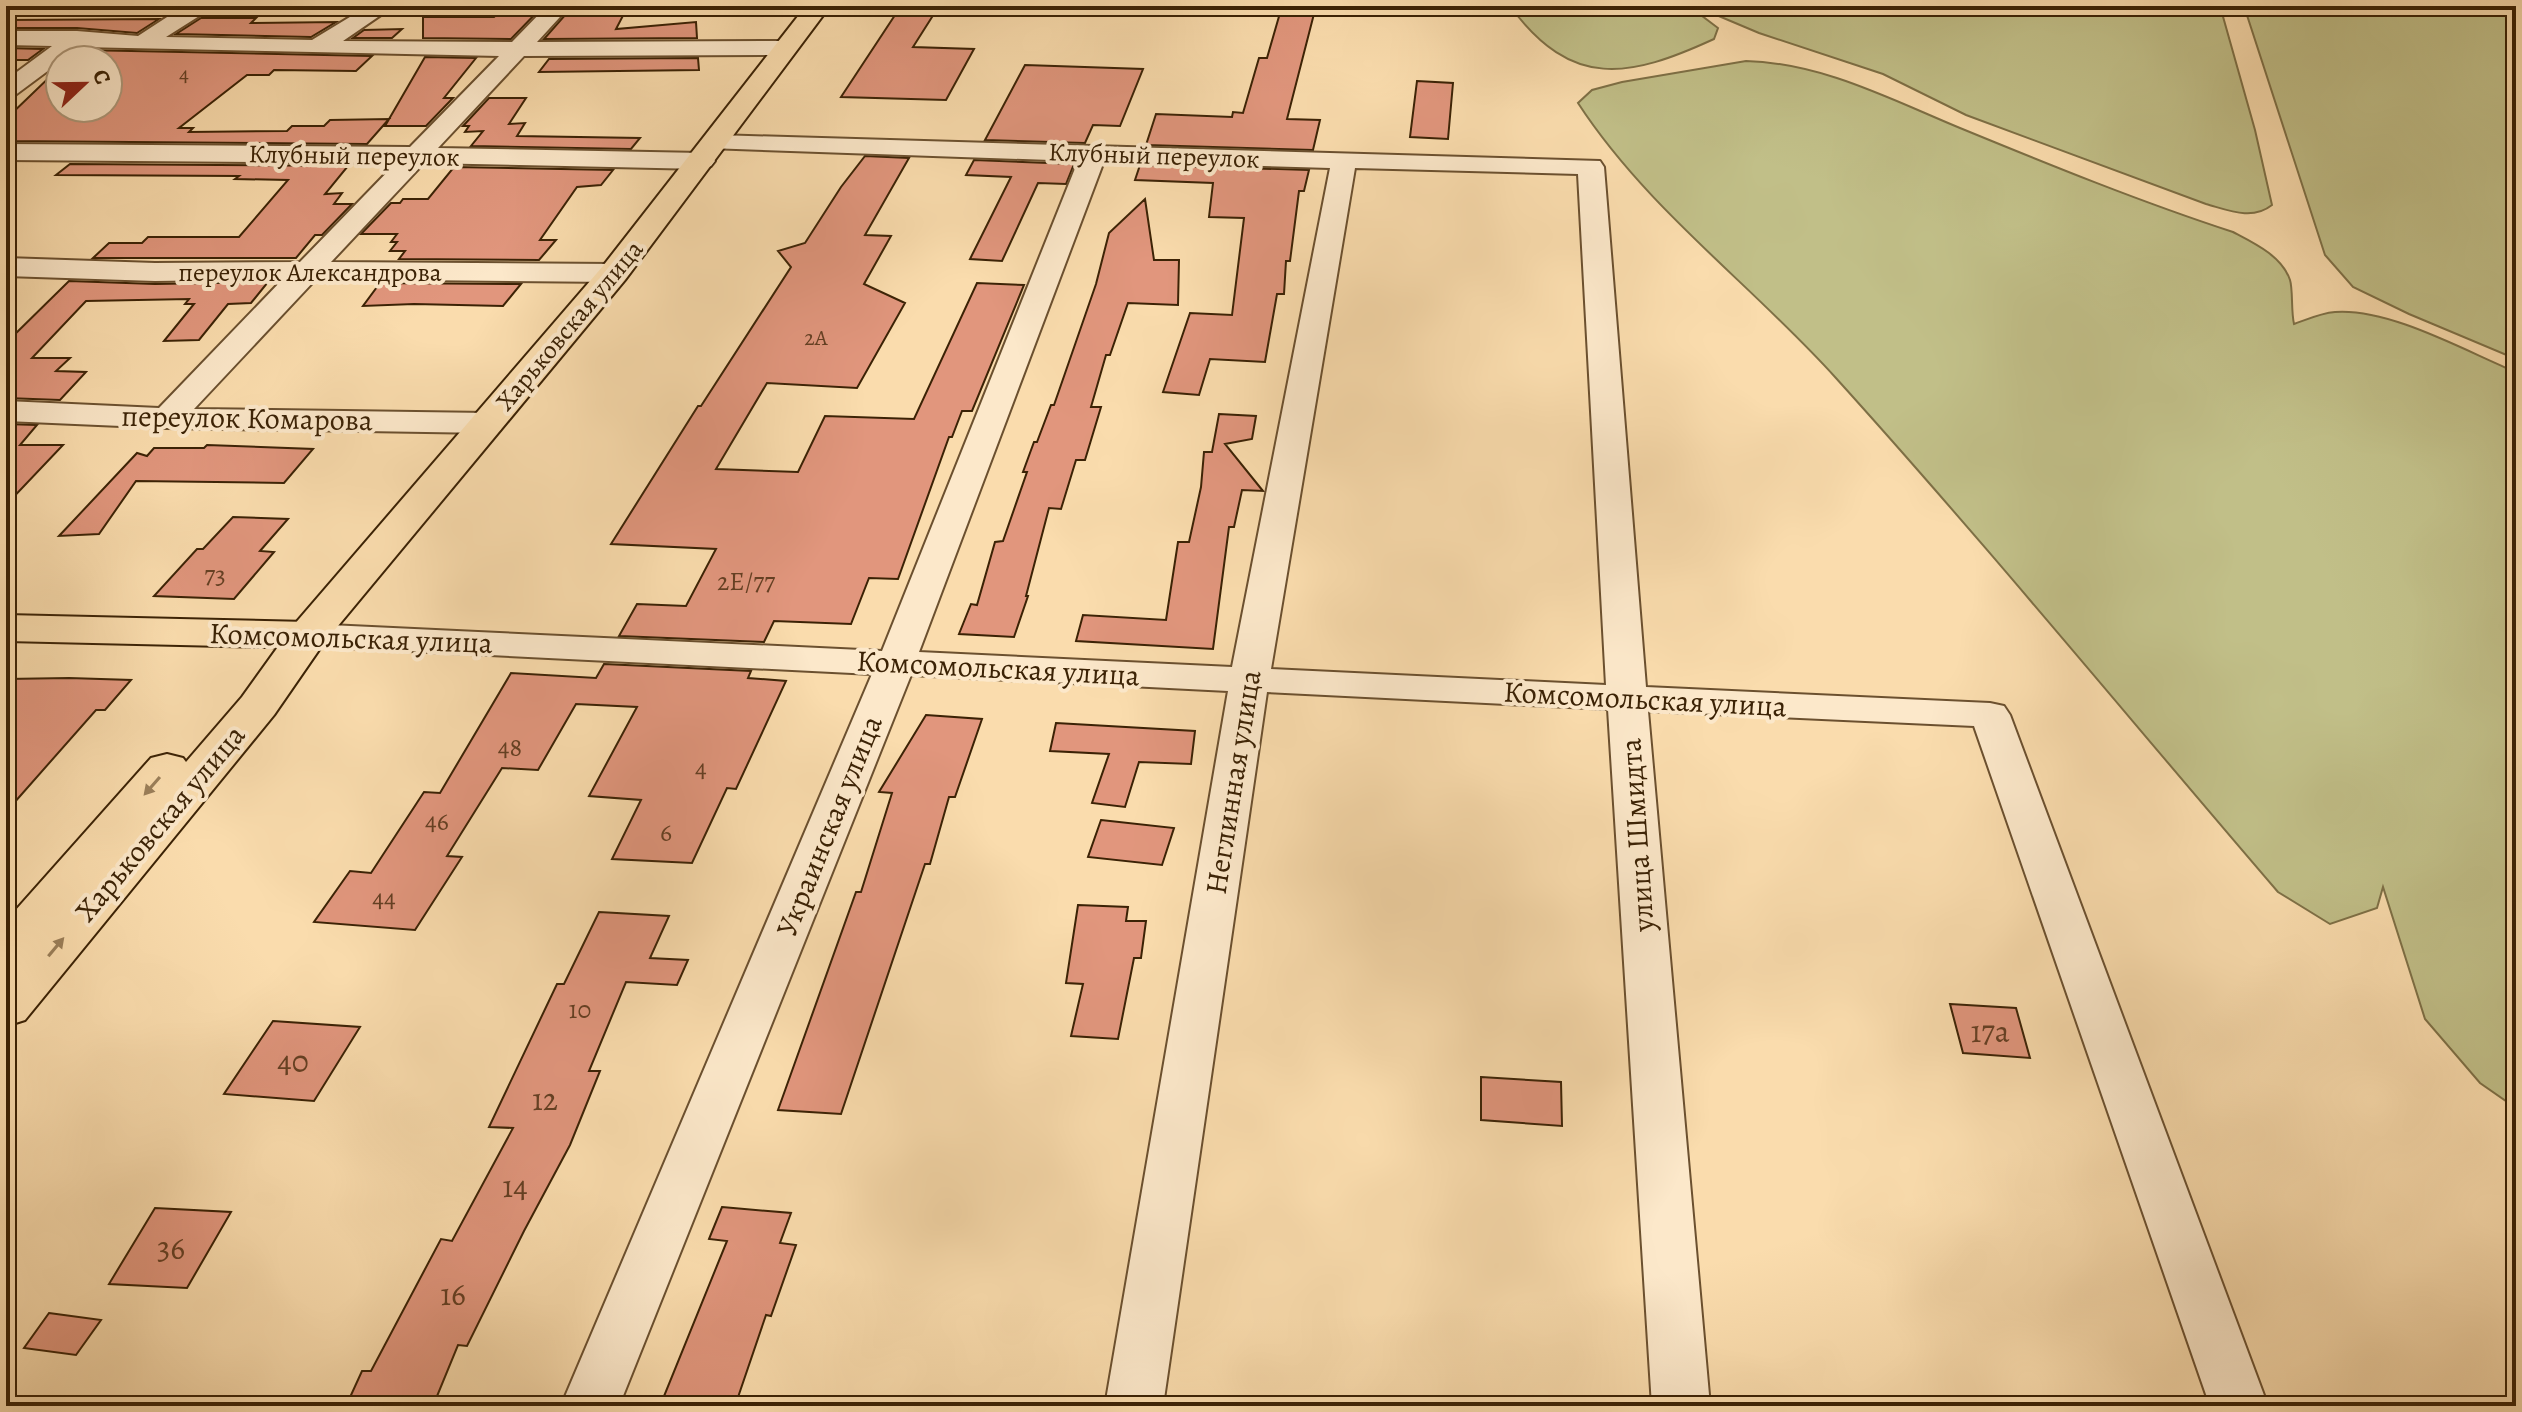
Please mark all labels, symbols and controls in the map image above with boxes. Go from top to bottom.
north arrow [44,44,124,124]
house number: 4 [179,59,189,89]
text: С [85,65,118,89]
street label: Клубный переулок [1048,134,1260,177]
street label: Клубный переулок [248,136,460,175]
street label: Харьковская улица [488,233,651,418]
street label: переулок Александрова [178,255,442,290]
house number: 2А [804,323,829,353]
street label: переулок Комарова [121,396,373,440]
house number: 73 [204,557,226,592]
house number: 2Е/77 [717,564,775,599]
street label: Комсомольская улица [209,613,493,663]
street label: Комсомольская улица [855,641,1141,695]
street label: Неглинная улица [1196,667,1270,897]
street label: Комсомольская улица [1502,672,1788,726]
street label: Украинская улица [766,709,892,943]
street label: Харьковская улица [66,716,254,930]
house number: 48 [498,730,522,765]
street label: улица Шмидта [1610,737,1664,934]
house number: 4 [695,751,707,786]
one-way arrow [143,777,161,796]
house number: 46 [425,804,449,839]
house number: 6 [660,815,672,850]
house number: 44 [372,881,396,916]
one-way arrow [47,938,64,958]
house number: 10 [569,992,591,1027]
house number: 17а [1970,1009,2010,1053]
house number: 40 [277,1039,309,1083]
house number: 12 [532,1077,558,1121]
house number: 14 [502,1164,528,1208]
house number: 36 [157,1226,185,1270]
house number: 16 [440,1272,466,1316]

